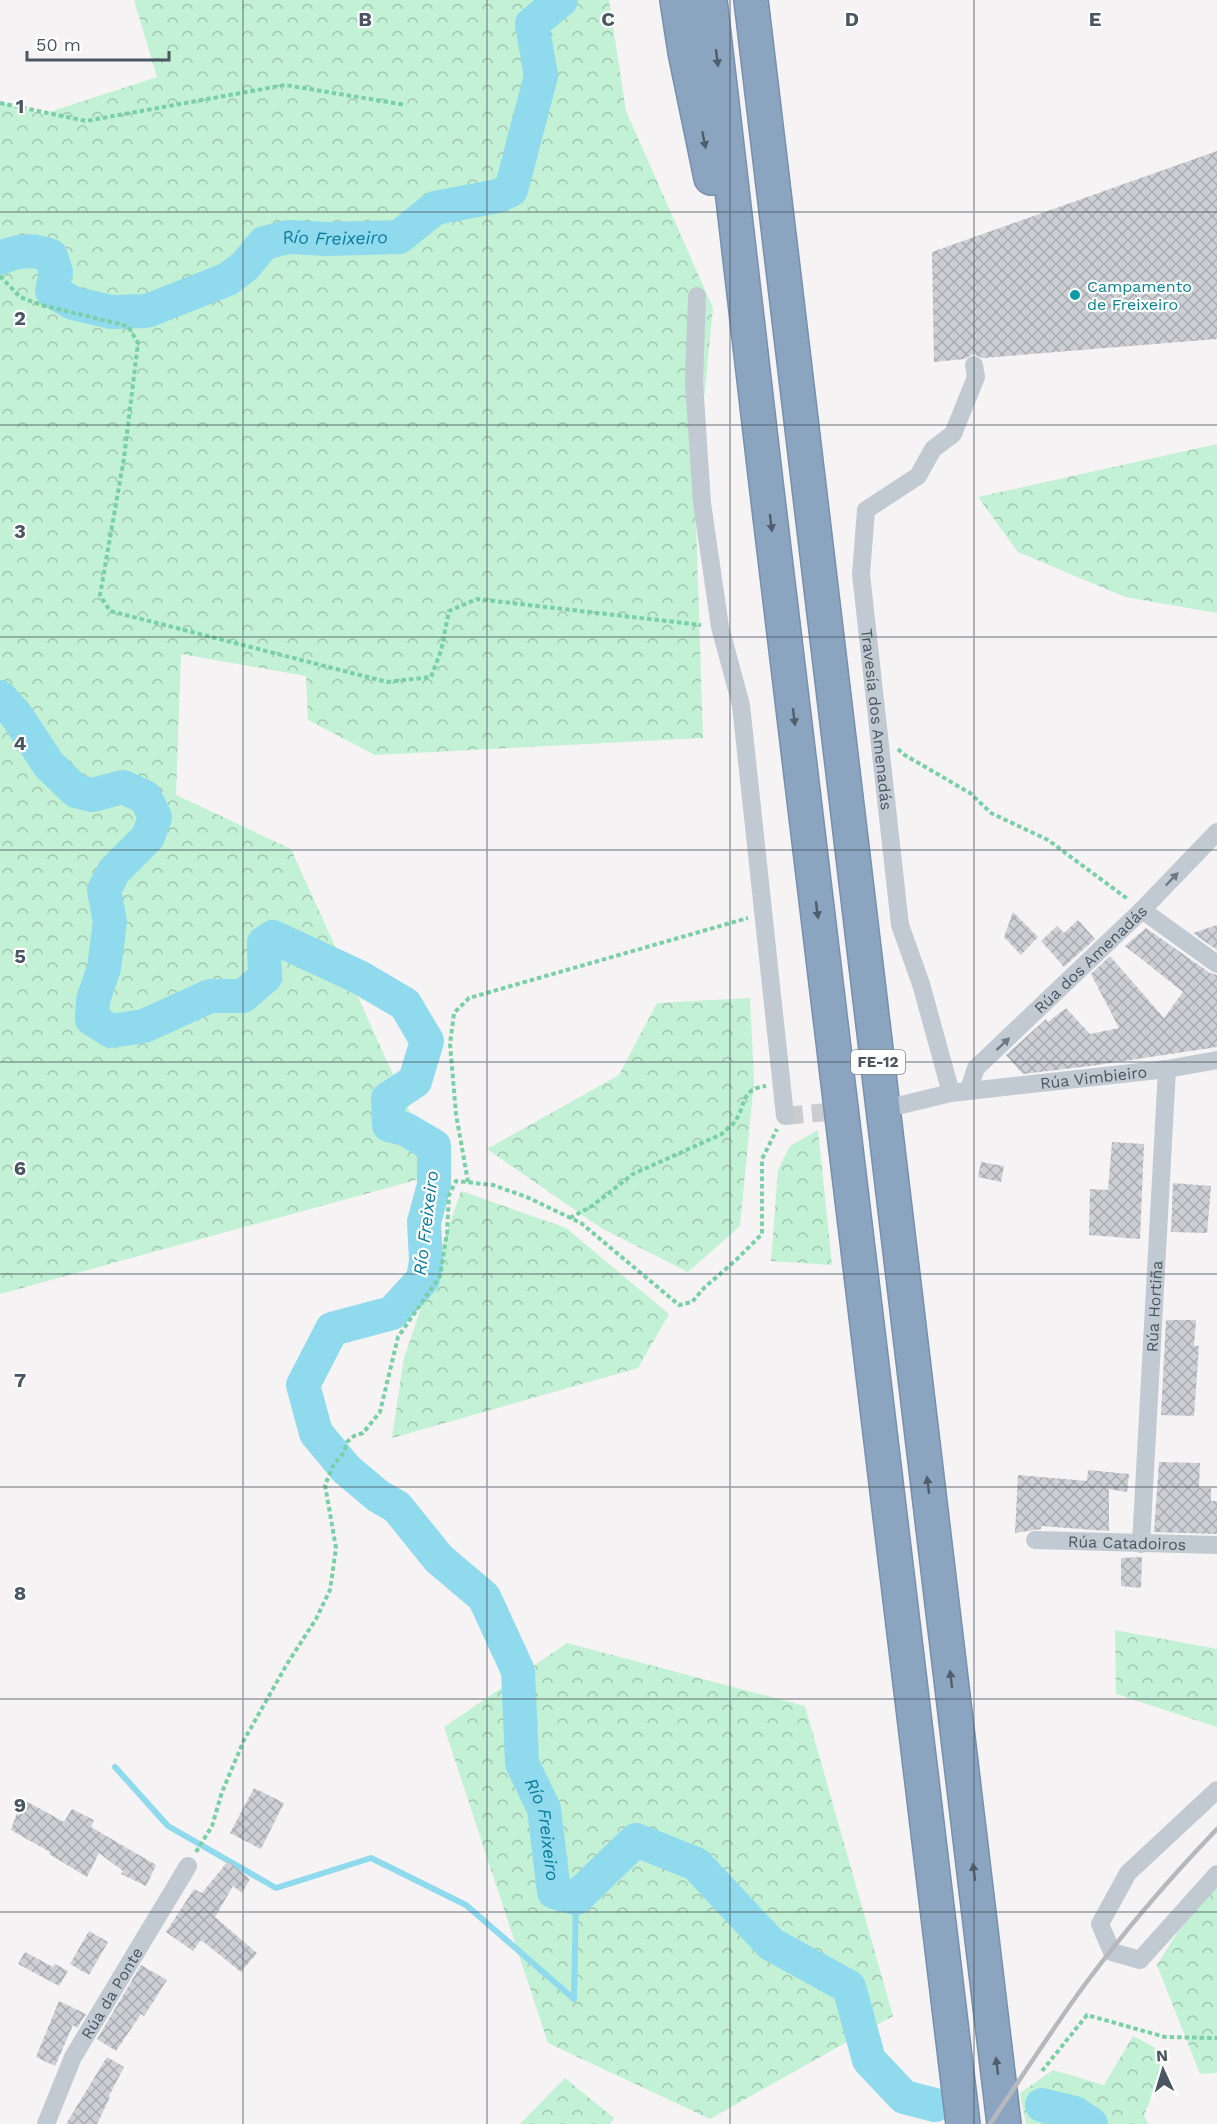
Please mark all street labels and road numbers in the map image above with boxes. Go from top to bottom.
street label: Travesía dos Amenadás [857,628,896,811]
street label: Rúa dos Amenadás [1030,901,1151,1018]
road number: FE-12 [851,1050,905,1074]
street label: Rúa Vimbieiro [1039,1062,1148,1093]
street label: Rúa Hortiña [1143,1260,1167,1353]
street label: Rúa Catadoiros [1068,1532,1186,1554]
street label: Rúa da Ponte [77,1944,147,2043]

